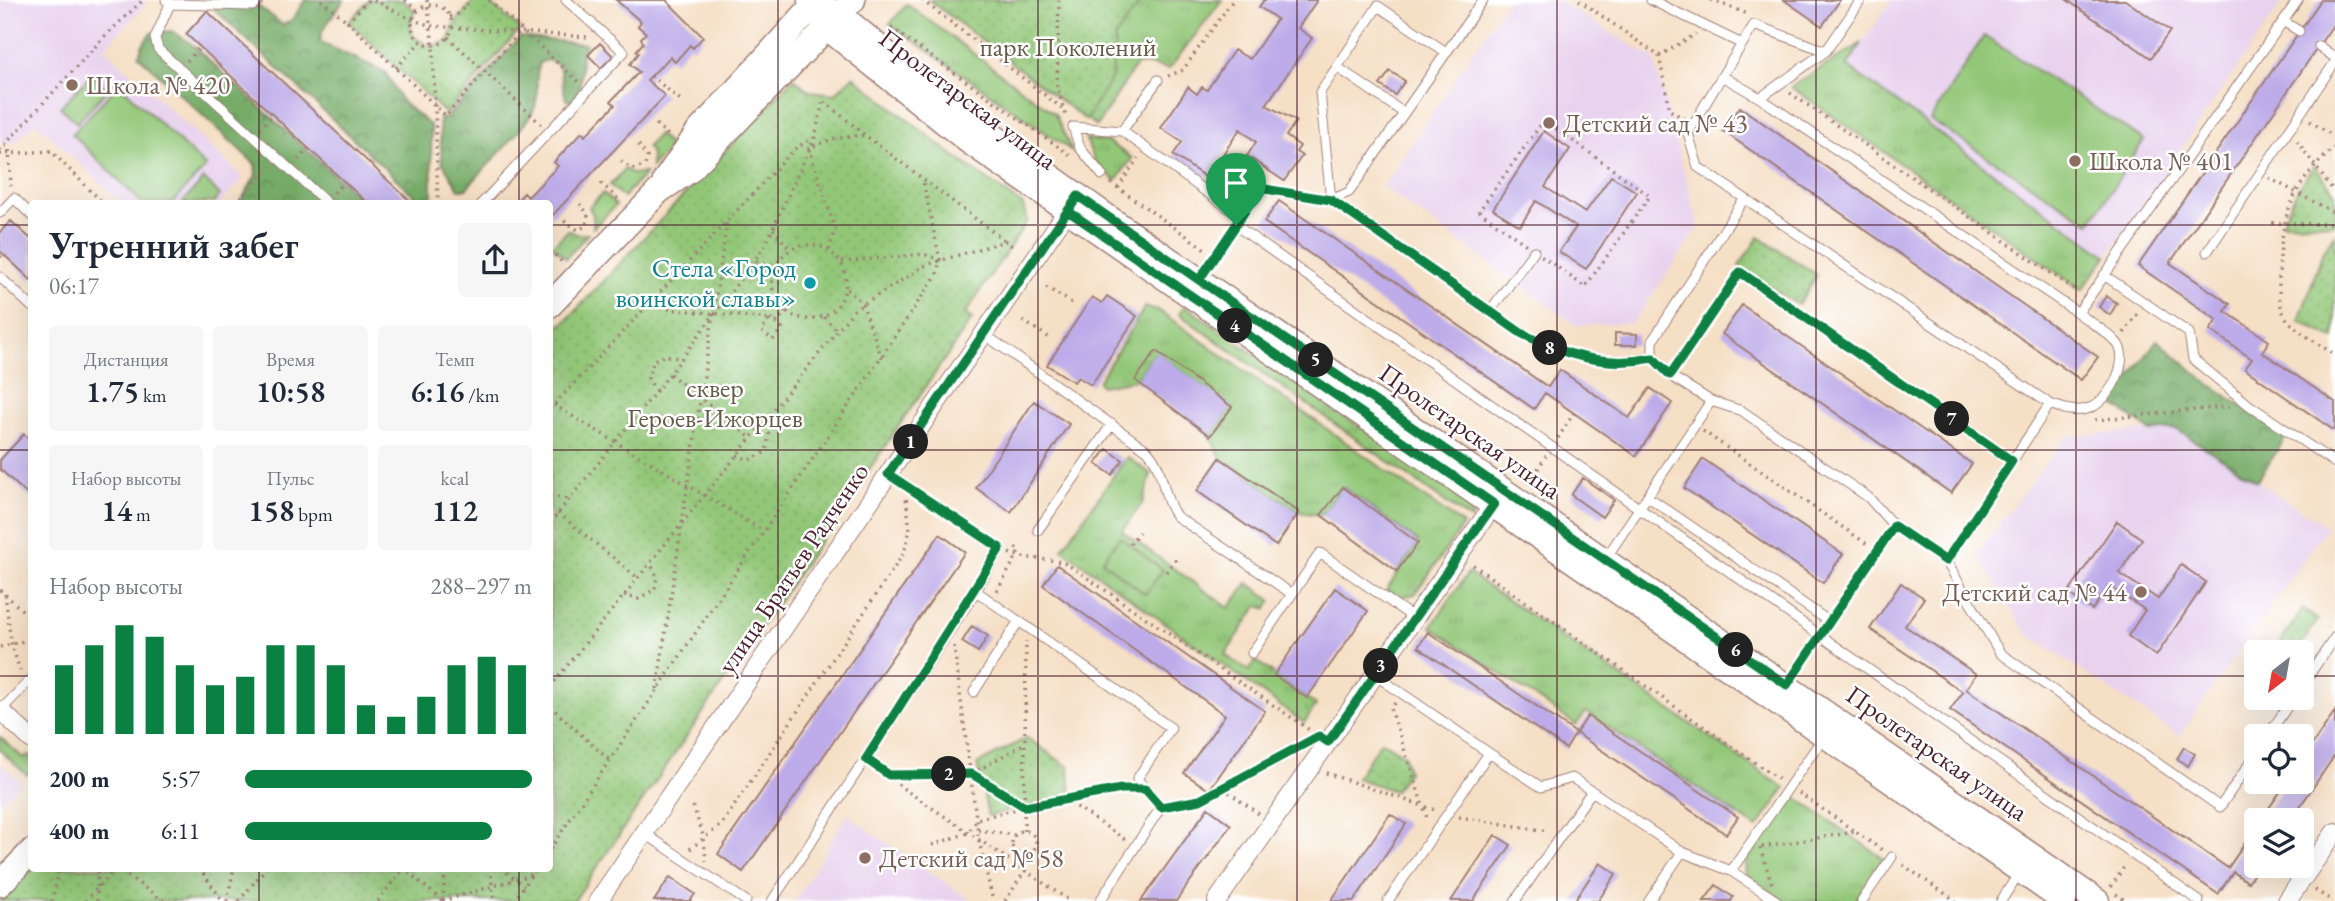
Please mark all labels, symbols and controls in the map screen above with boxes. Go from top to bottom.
street label: Пролетарская улица [872,21,1064,178]
park label: парк Поколений [980,30,1157,64]
place label: Школа № 420 [86,68,230,102]
marker: Школа № 420 [64,77,80,93]
place label: Детский сад № 43 [1563,106,1748,140]
marker: Детский сад № 43 [1541,115,1557,131]
place label: Школа № 401 [2089,144,2233,178]
pin [1206,153,1266,225]
marker: Школа № 401 [2067,153,2083,169]
icon: arrive [1217,164,1255,202]
text: Утренний забег [49,220,299,269]
button: share [458,223,532,297]
place label: Стела «Город воинской славы» [616,251,796,315]
text: 06:17 [49,271,99,301]
marker: Стела «Город воинской славы» [802,275,818,291]
pin: 4 [1218,308,1252,344]
text: 4 [1229,313,1240,338]
pin: 8 [1532,330,1568,366]
text: 8 [1544,335,1555,360]
pin: 5 [1298,342,1334,378]
text: Дистанция [84,347,169,372]
text: Время [266,347,315,372]
text: Темп [435,347,475,372]
text: 5 [1310,347,1321,372]
street label: Пролетарская улица [1372,356,1568,507]
park label: сквер Героев-Ижорцев [627,371,803,435]
text: 1.75 [86,372,139,411]
text: 10:58 [256,372,325,411]
text: 6:16 [410,372,464,411]
text: km [139,383,167,408]
text: /km [464,383,500,408]
pin: 7 [1934,402,1969,436]
text: 7 [1946,406,1957,431]
pin: 1 [894,424,928,460]
text: 1 [905,429,916,454]
street label: улица Братьев Радченко [710,456,876,680]
text: Набор высоты [71,466,181,491]
text: Пульс [266,466,315,491]
text: kcal [441,466,469,491]
text: 14 [101,491,132,530]
text: 158 [248,491,294,530]
text: 112 [432,491,478,530]
text: m [132,502,151,527]
text: bpm [294,502,333,527]
text: Набор высоты [49,571,183,601]
text: 288–297 m [431,571,532,601]
place label: Детский сад № 44 [1942,575,2128,609]
marker: Детский сад № 44 [2133,584,2149,600]
pin: 6 [1718,632,1754,668]
text: 6 [1730,637,1741,662]
north arrow [2244,640,2314,710]
map controls [2244,640,2314,878]
pin: 3 [1364,648,1398,684]
text: 3 [1375,653,1386,678]
street label: Пролетарская улица [1839,678,2035,829]
button: locate [2244,724,2314,794]
pin: 2 [932,756,967,792]
text: 2 [943,761,954,786]
text: 200 m [49,764,110,794]
text: 5:57 [161,764,200,794]
button: layers [2244,808,2314,878]
text: 400 m [49,816,110,846]
text: 6:11 [161,816,200,846]
place label: Детский сад № 58 [879,841,1064,875]
marker: Детский сад № 58 [857,850,873,866]

